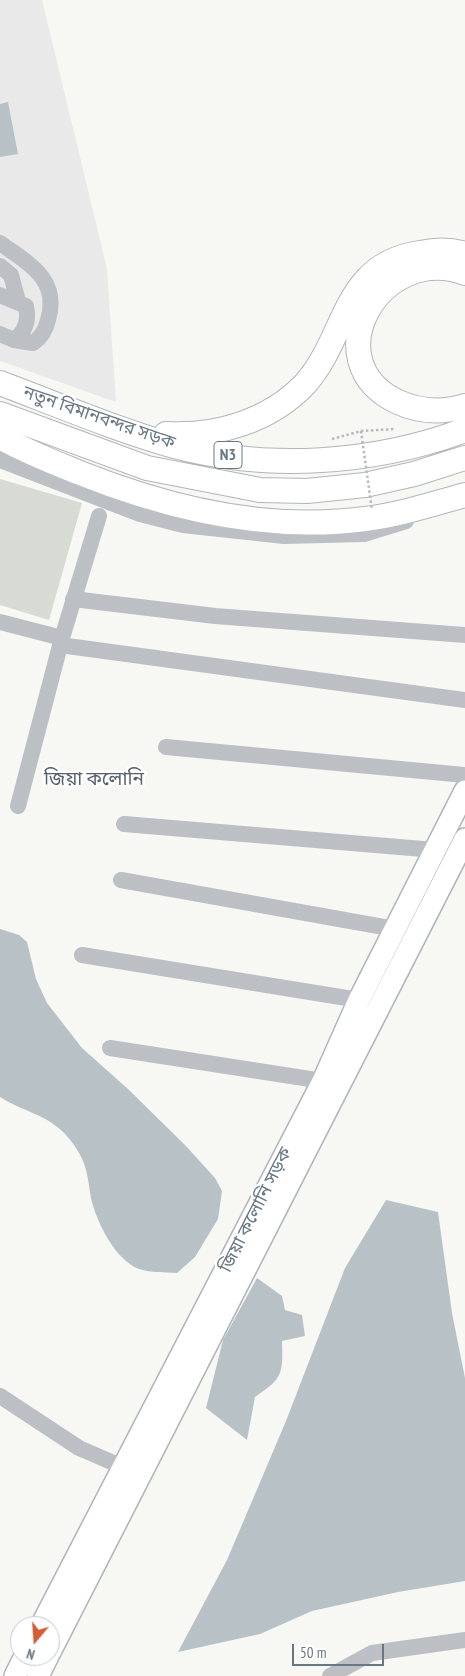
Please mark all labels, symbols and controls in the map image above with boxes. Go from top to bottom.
street label: নতুন বিমানবন্দর সড়ক [20,382,178,454]
road number: N3 [214,442,242,468]
district label: জিয়া কলোনি [44,769,144,791]
street label: জিয়া কলোনি সড়ক [215,1144,297,1276]
north arrow [10,1616,60,1666]
scale bar [295,1634,388,1666]
text: 50 m [300,1643,326,1662]
text: N [24,1645,37,1664]

